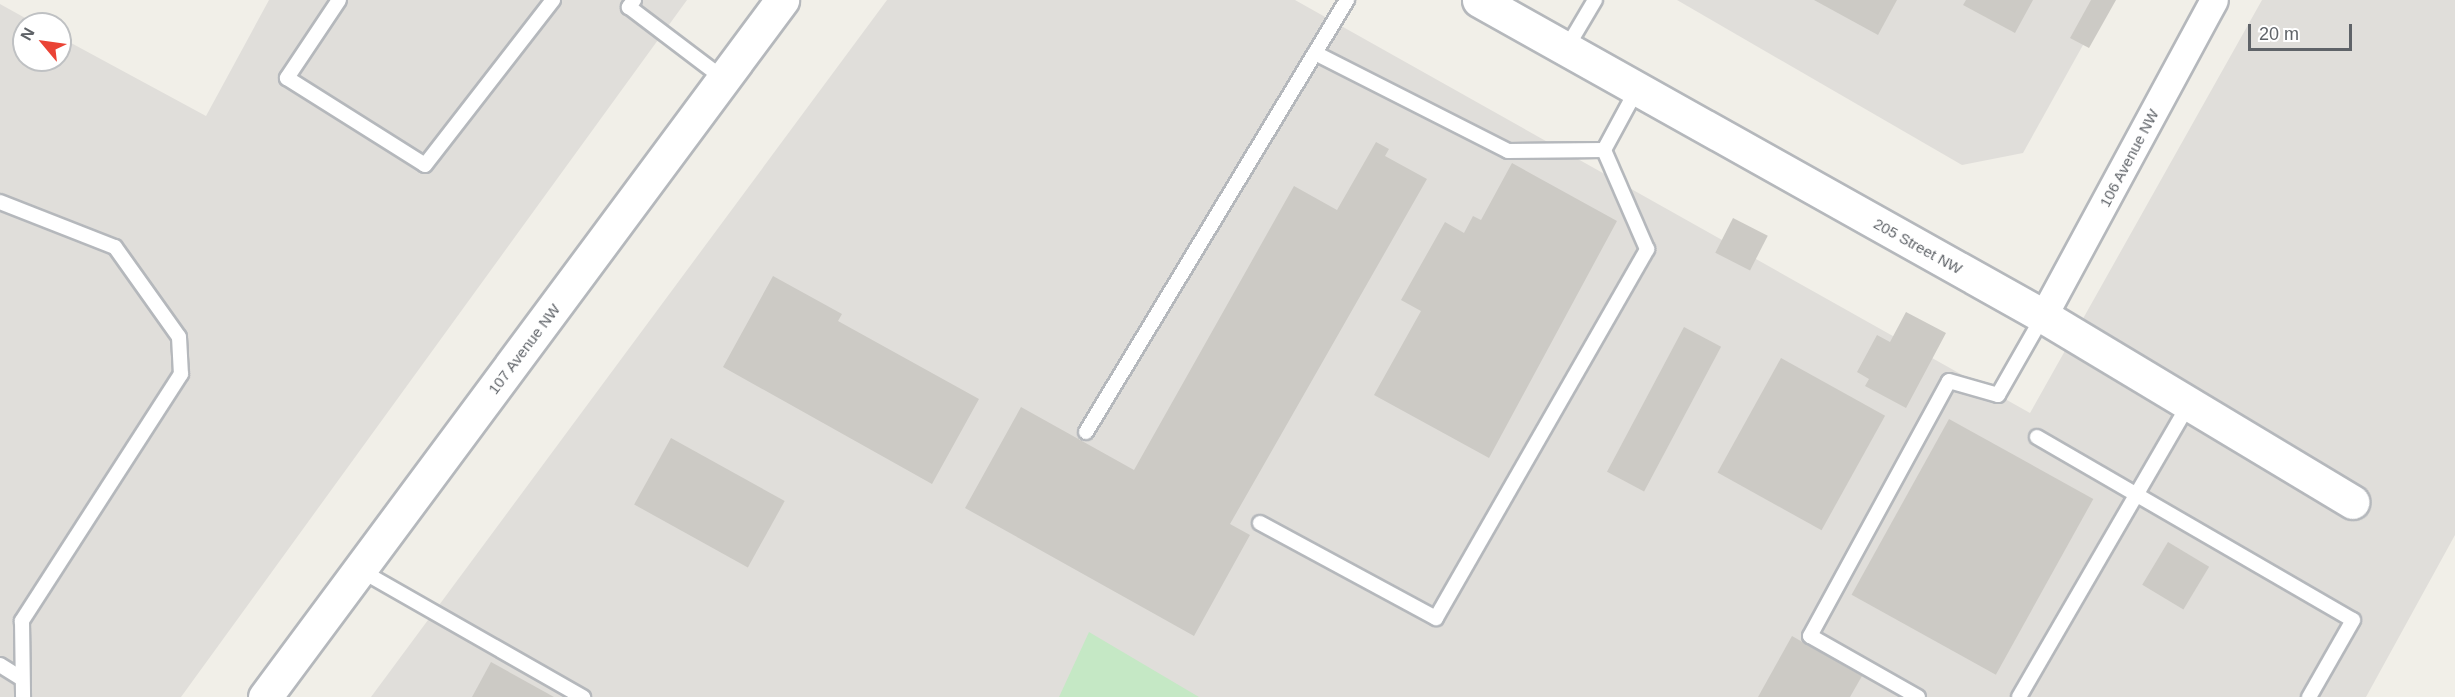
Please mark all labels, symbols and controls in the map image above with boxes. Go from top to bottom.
north arrow [12,12,72,72]
scale bar [2251,12,2354,50]
text: 20 m [2259,24,2299,44]
text: N [17,25,38,43]
street label: 106 Avenue NW [2095,106,2163,210]
street label: 205 Street NW [1871,214,1965,278]
street label: 107 Avenue NW [484,300,564,398]

